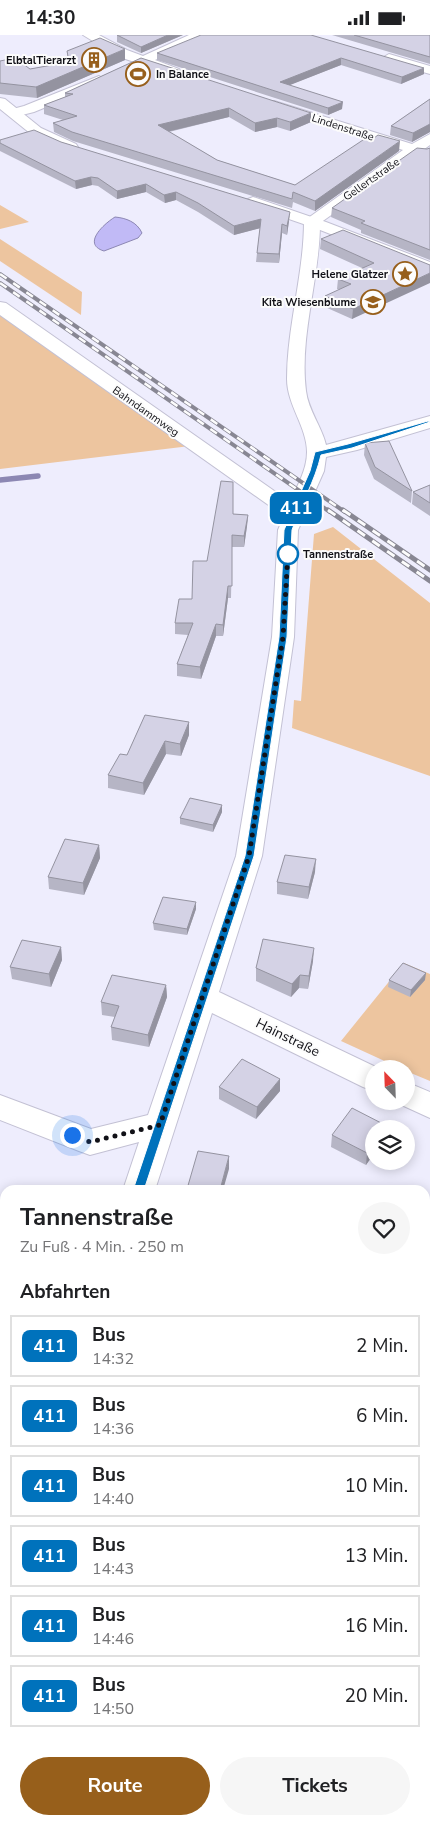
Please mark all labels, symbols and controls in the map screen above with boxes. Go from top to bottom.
text: 14:30 [25,5,75,31]
building icon: ElbtalTierarzt [81,47,107,73]
place label: ElbtalTierarzt [6,53,77,68]
sports icon: In Balance [125,61,151,87]
place label: In Balance [156,67,209,82]
street label: Lindenstraße [310,110,376,145]
street label: Gellertstraße [340,154,403,204]
place icon: Helene Glatzer [392,261,418,287]
place label: Helene Glatzer [312,267,389,282]
school or university icon: Kita Wiesenblume [360,289,386,315]
place label: Kita Wiesenblume [262,295,356,310]
street label: Bahndammweg [109,383,182,440]
line badge: 411 [267,492,325,524]
text: 411 [280,496,312,520]
marker: Tannenstraße [277,543,299,565]
place label: Tannenstraße [303,547,373,562]
street label: Hainstraße [252,1014,323,1061]
north arrow [365,1060,415,1110]
map controls [365,1060,415,1170]
button: layers [365,1120,415,1170]
your location [60,1123,85,1148]
text: Tannenstraße [20,1201,173,1233]
button: heart [358,1202,410,1254]
text: Zu Fuß · 4 Min. · 250 m [20,1236,184,1258]
text: Abfahrten [20,1279,110,1305]
text: Bus [92,1322,125,1348]
text: 2 Min. [356,1333,408,1359]
text: 411 [33,1334,66,1358]
text: 14:32 [92,1348,134,1370]
text: Bus [92,1392,125,1418]
text: 6 Min. [356,1403,408,1429]
text: 411 [33,1404,66,1428]
text: 14:36 [92,1418,134,1440]
text: Bus [92,1462,125,1488]
text: 10 Min. [345,1473,408,1499]
text: 411 [33,1474,66,1498]
text: 14:40 [92,1488,134,1510]
text: Bus [92,1532,125,1558]
text: 13 Min. [345,1543,408,1569]
text: 411 [33,1544,66,1568]
text: 14:43 [92,1558,134,1580]
text: Bus [92,1602,125,1628]
text: 16 Min. [345,1613,408,1639]
text: 411 [33,1614,66,1638]
text: 14:46 [92,1628,134,1650]
text: Bus [92,1672,125,1698]
text: 20 Min. [345,1683,408,1709]
text: 411 [33,1684,66,1708]
text: 14:50 [92,1698,134,1720]
button: Route [20,1757,210,1815]
button: Tickets [220,1757,410,1815]

